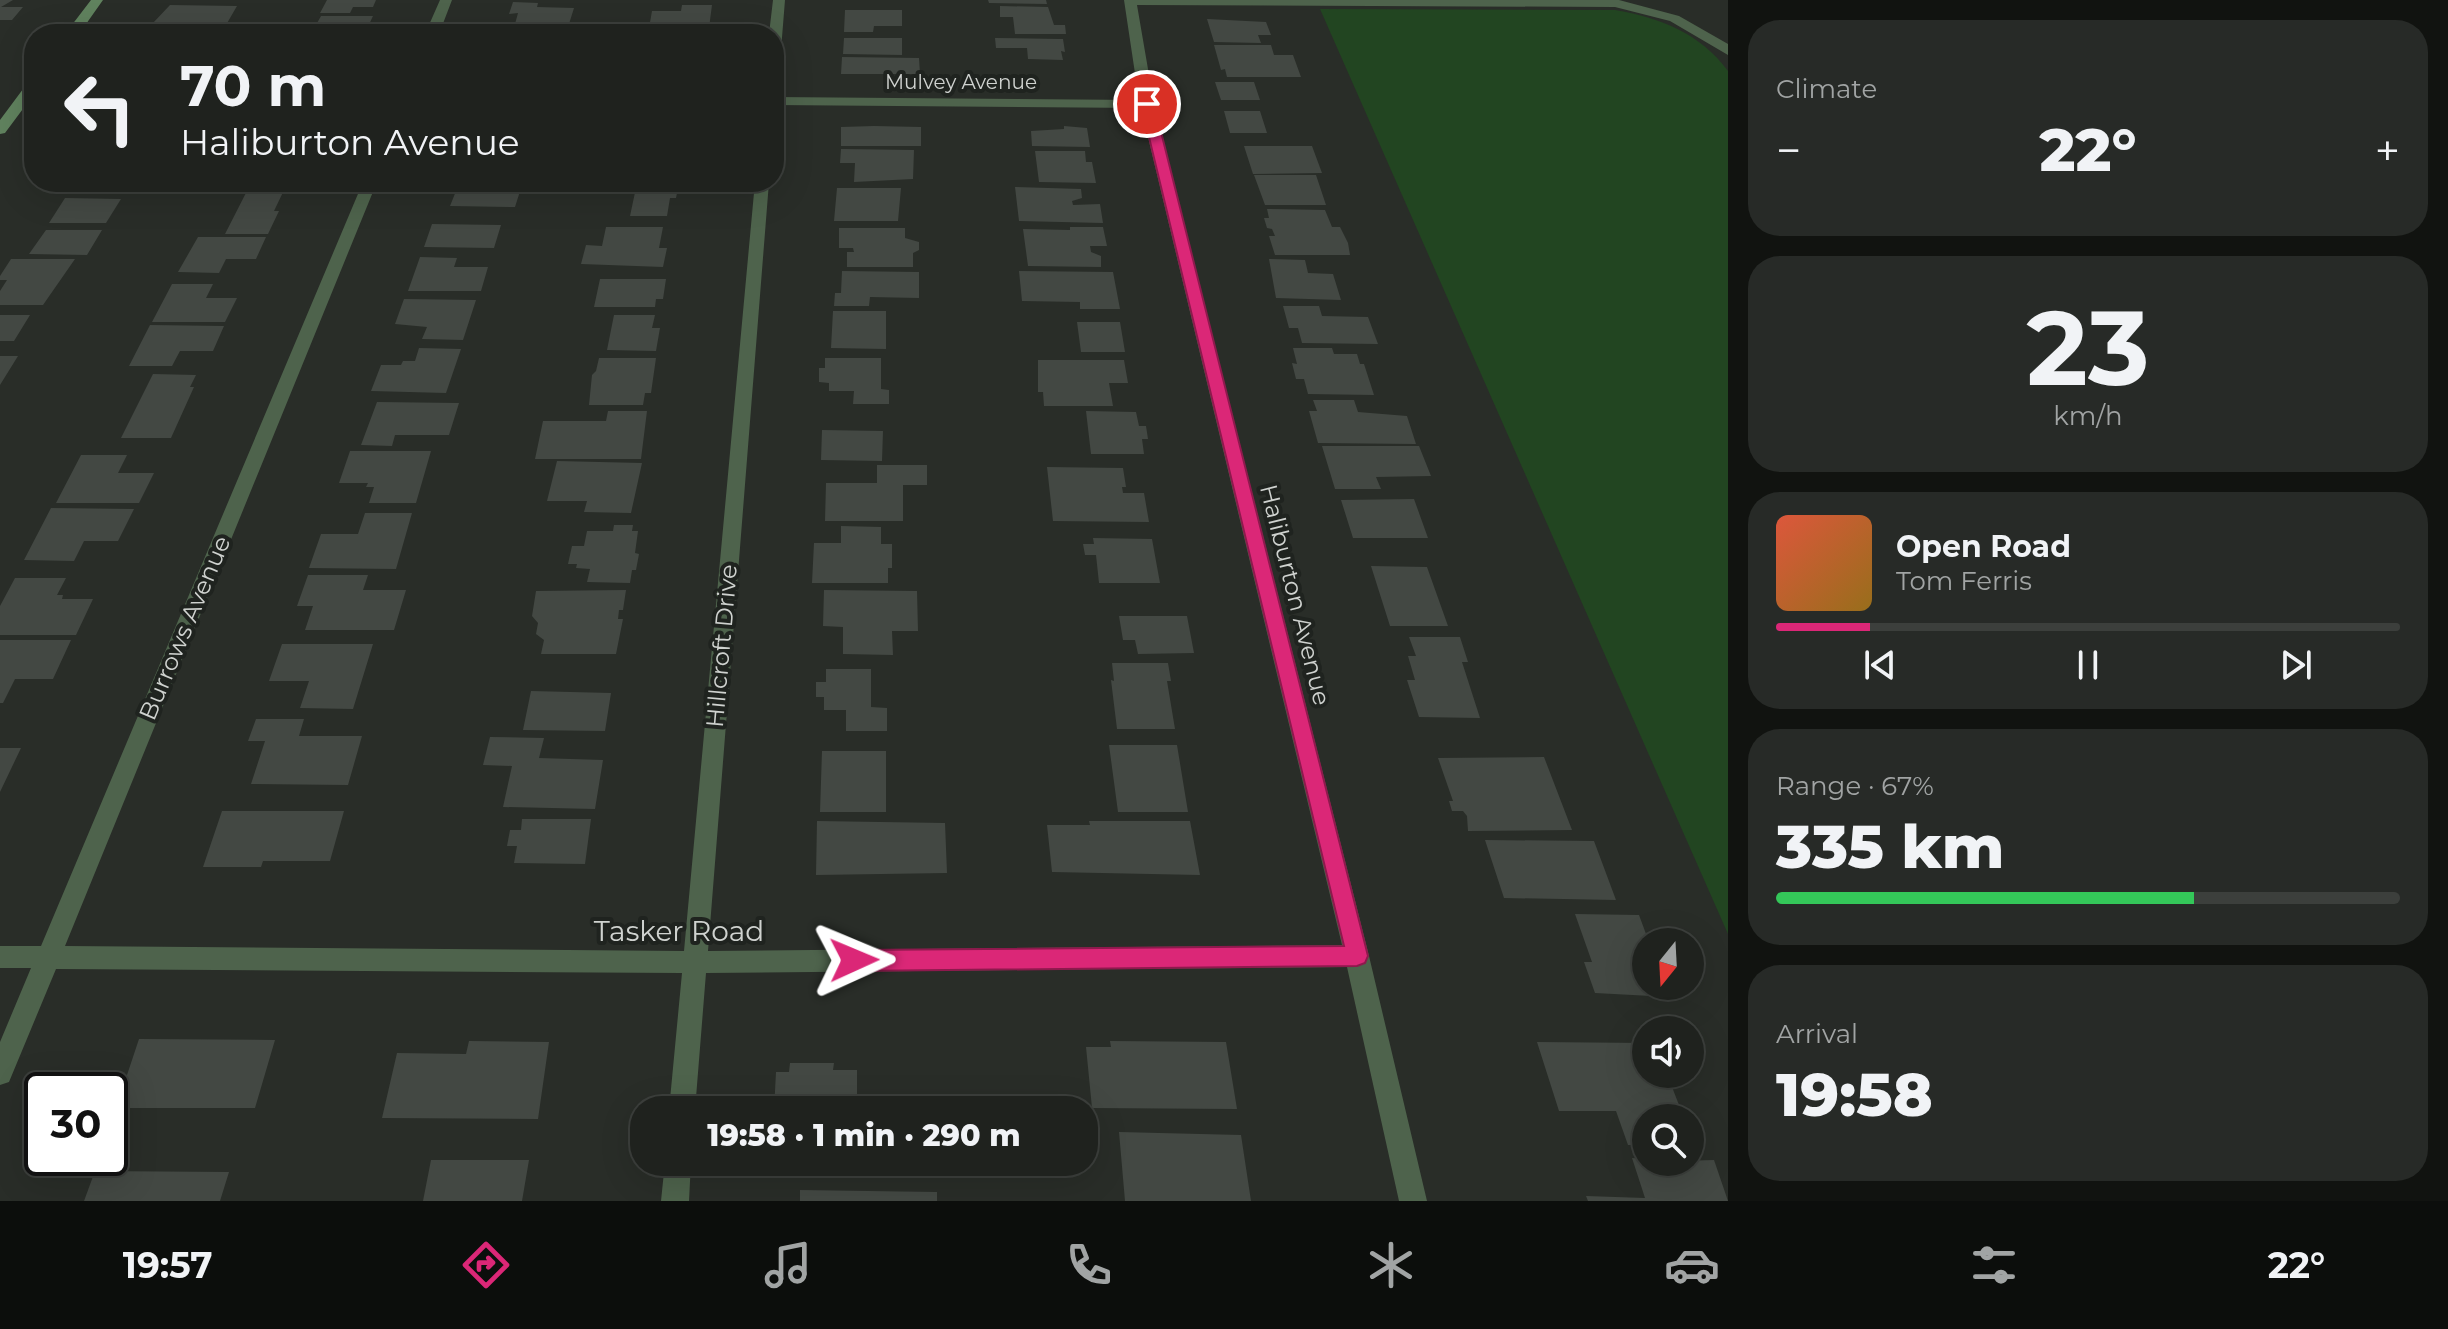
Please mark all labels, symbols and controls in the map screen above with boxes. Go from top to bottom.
text: 70 m [180,52,326,120]
icon: left [48,56,152,160]
street label: Mulvey Avenue [885,70,1037,94]
pin [1113,70,1181,138]
text: Climate [1776,73,1877,105]
icon: arrive [1125,82,1169,126]
text: 22° [2040,113,2136,186]
text: Haliburton Avenue [180,120,520,164]
text: − [1776,123,1801,177]
text: + [2375,123,2400,177]
text: 23 [2027,284,2149,411]
text: km/h [2053,400,2123,432]
street label: Haliburton Avenue [1254,482,1337,708]
text: Open Road [1896,528,2071,565]
street label: Burrows Avenue [133,531,236,724]
street label: Hillcroft Drive [700,563,743,729]
text: Tom Ferris [1896,565,2032,597]
icon: previous [1858,643,1902,687]
icon: pause [2066,643,2110,687]
icon: next [2274,643,2318,687]
text: Range · 67% [1776,770,1934,802]
text: 335 km [1776,810,2005,883]
street label: Tasker Road [594,914,764,948]
position arrow [812,918,896,1002]
north arrow [1632,928,1704,1000]
map controls [1632,928,1704,1176]
button: sound [1632,1016,1704,1088]
text: Arrival [1776,1018,1858,1050]
text: 19:58 [1776,1058,1933,1131]
speed limit sign: 30 [24,1072,128,1176]
button: search [1632,1104,1704,1176]
text: 19:58 · 1 min · 290 m [707,1117,1021,1154]
icon: directions [458,1237,514,1293]
icon: music [760,1237,816,1293]
icon: phone [1061,1237,1117,1293]
icon: climate [1363,1237,1419,1293]
icon: car [1664,1237,1720,1293]
icon: filters [1966,1237,2022,1293]
text: 19:57 [123,1243,213,1287]
text: 22° [2268,1243,2325,1287]

